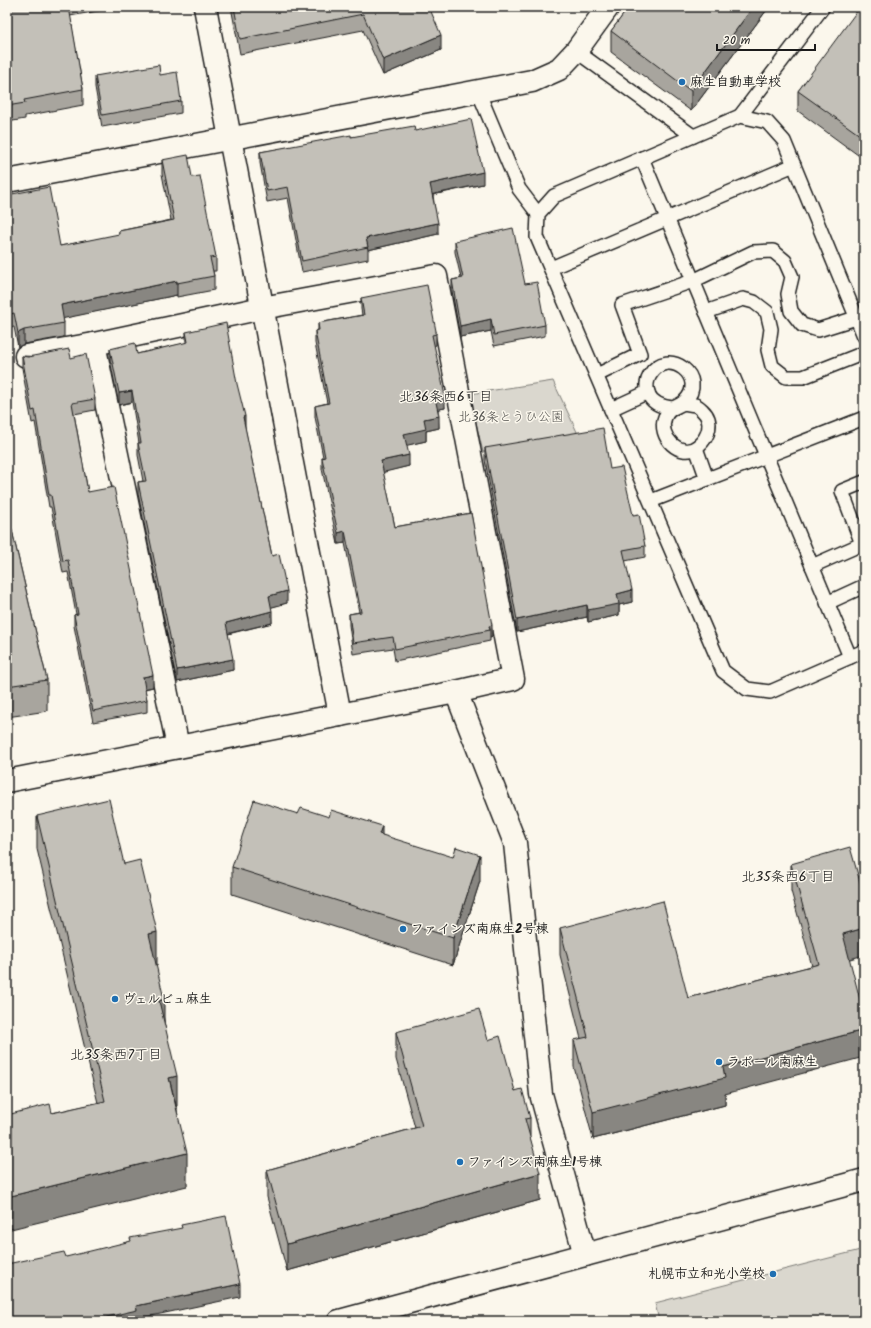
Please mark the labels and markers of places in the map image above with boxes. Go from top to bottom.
place label: 麻生自動車学校 [690,72,781,93]
marker: 麻生自動車学校 [677,77,687,87]
place label: ファインズ南麻生2号棟 [411,919,549,940]
marker: ファインズ南麻生2号棟 [398,924,408,934]
place label: ヴェルビュ麻生 [123,989,212,1010]
marker: ヴェルビュ麻生 [110,994,120,1004]
place label: ラポール南麻生 [727,1052,817,1073]
marker: ラポール南麻生 [714,1057,724,1067]
place label: ファインズ南麻生1号棟 [468,1152,602,1173]
marker: ファインズ南麻生1号棟 [455,1157,465,1167]
place label: 札幌市立和光小学校 [648,1264,765,1285]
marker: 札幌市立和光小学校 [768,1269,778,1279]

